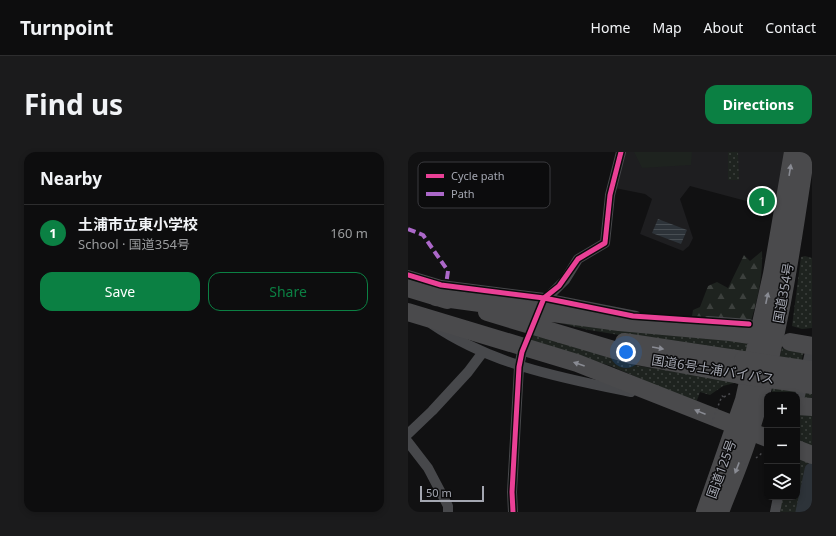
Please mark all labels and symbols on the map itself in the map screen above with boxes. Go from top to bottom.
legend [418,162,550,208]
one-way arrow [787,164,793,176]
text: Cycle path [451,168,504,183]
text: Path [451,186,475,201]
pin: 1 [749,186,775,216]
street label: 国道354号 [769,261,797,325]
one-way arrow [764,292,770,304]
your location [616,342,636,362]
one-way arrow [652,345,664,351]
street label: 国道6号土浦バイパス [650,350,776,388]
one-way arrow [573,360,585,366]
one-way arrow [694,409,705,415]
street label: 国道125号 [702,437,740,501]
one-way arrow [734,463,740,475]
scale bar [420,484,484,503]

